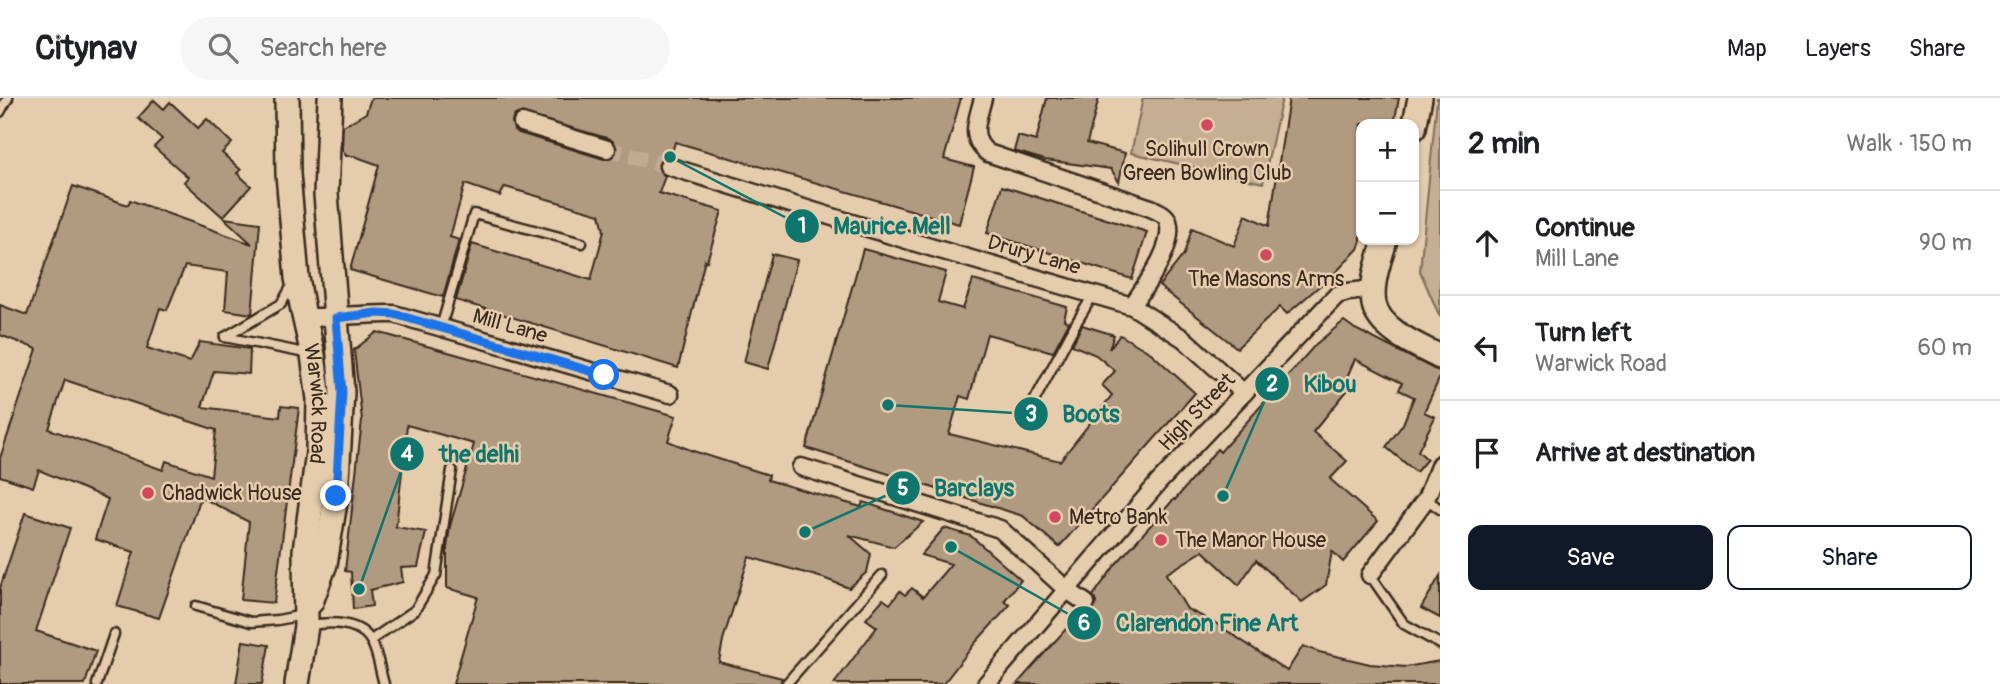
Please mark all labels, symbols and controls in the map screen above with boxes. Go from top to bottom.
search box [180,17,670,80]
text: Citynav [35,28,138,69]
icon: search [204,29,242,67]
text: Search here [260,32,386,64]
text: Map [1727,34,1767,63]
text: Layers [1805,34,1871,63]
text: Share [1909,34,1965,63]
marker: Solihull Crown Green Bowling Club [1199,117,1215,133]
map controls [1356,119,1419,245]
button: + [1356,119,1419,182]
text: 2 min [1468,125,1540,162]
text: Walk · 150 m [1847,129,1972,158]
place label: Solihull Crown Green Bowling Club [1122,136,1292,187]
button: − [1356,182,1419,245]
callout: Maurice Mell [785,204,965,248]
text: Maurice Mell [833,212,951,241]
text: Continue [1535,212,1635,244]
text: 1 [798,213,806,240]
icon: ahead [1468,224,1506,262]
text: 90 m [1919,228,1972,257]
street label: Drury Lane [984,229,1084,281]
text: Mill Lane [1535,244,1619,273]
marker: The Masons Arms [1258,247,1274,263]
place label: The Masons Arms [1188,266,1345,293]
street label: Mill Lane [469,302,551,350]
text: Turn left [1535,317,1631,349]
icon: left [1468,329,1506,367]
text: 60 m [1917,333,1972,362]
street label: Warwick Road [297,341,333,466]
text: Warwick Road [1535,349,1667,378]
route start [588,359,619,390]
callout: Kibou [1254,362,1370,406]
street label: High Street [1153,367,1242,457]
text: Kibou [1303,370,1357,399]
text: 2 [1266,371,1278,398]
callout: Boots [1013,392,1133,436]
text: Boots [1062,400,1120,429]
text: 3 [1025,401,1037,428]
callout: the delhi [390,432,533,476]
icon: arrive [1468,434,1506,472]
text: Arrive at destination [1535,437,1755,469]
text: the delhi [438,440,519,469]
text: 4 [401,441,414,468]
callout: Barclays [885,466,1028,510]
text: Barclays [934,474,1015,503]
text: 5 [897,475,909,502]
place label: Chadwick House [162,480,302,507]
route end [320,480,351,511]
marker: Chadwick House [140,485,156,501]
place label: Metro Bank [1069,504,1168,531]
marker: Metro Bank [1047,509,1063,525]
button: Save [1468,525,1713,590]
button: Share [1727,525,1972,590]
place label: The Manor House [1175,527,1327,554]
marker: The Manor House [1153,532,1169,548]
callout: Clarendon Fine Art [1066,601,1312,645]
text: Clarendon Fine Art [1116,609,1299,638]
text: 6 [1078,610,1090,637]

